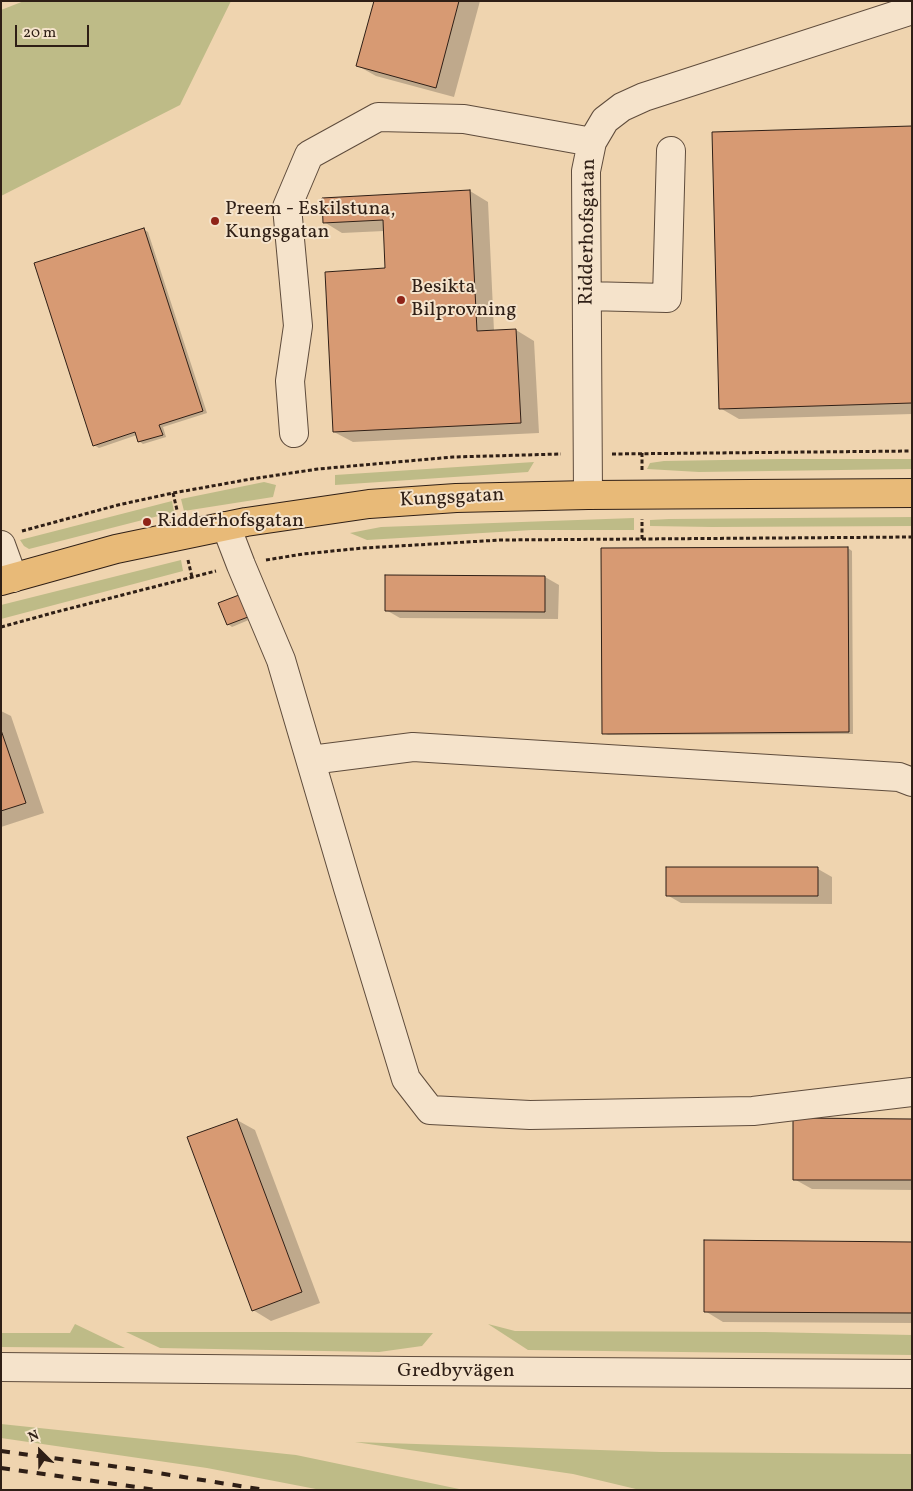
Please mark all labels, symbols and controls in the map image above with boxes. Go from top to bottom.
scale bar [18,15,91,47]
text: 20 m [23,23,56,44]
street label: Ridderhofsgatan [576,158,602,306]
place label: Preem - Eskilstuna, Kungsgatan [225,198,395,245]
marker: Preem - Eskilstuna, Kungsgatan [209,215,221,227]
place label: Besikta Bilprovning [411,276,516,323]
marker: Besikta Bilprovning [395,294,407,306]
street label: Kungsgatan [399,484,505,514]
place label: Ridderhofsgatan [157,510,304,534]
marker: Ridderhofsgatan [141,516,153,528]
street label: Gredbyvägen [397,1360,515,1384]
north arrow [15,1426,65,1476]
text: N [26,1426,42,1447]

